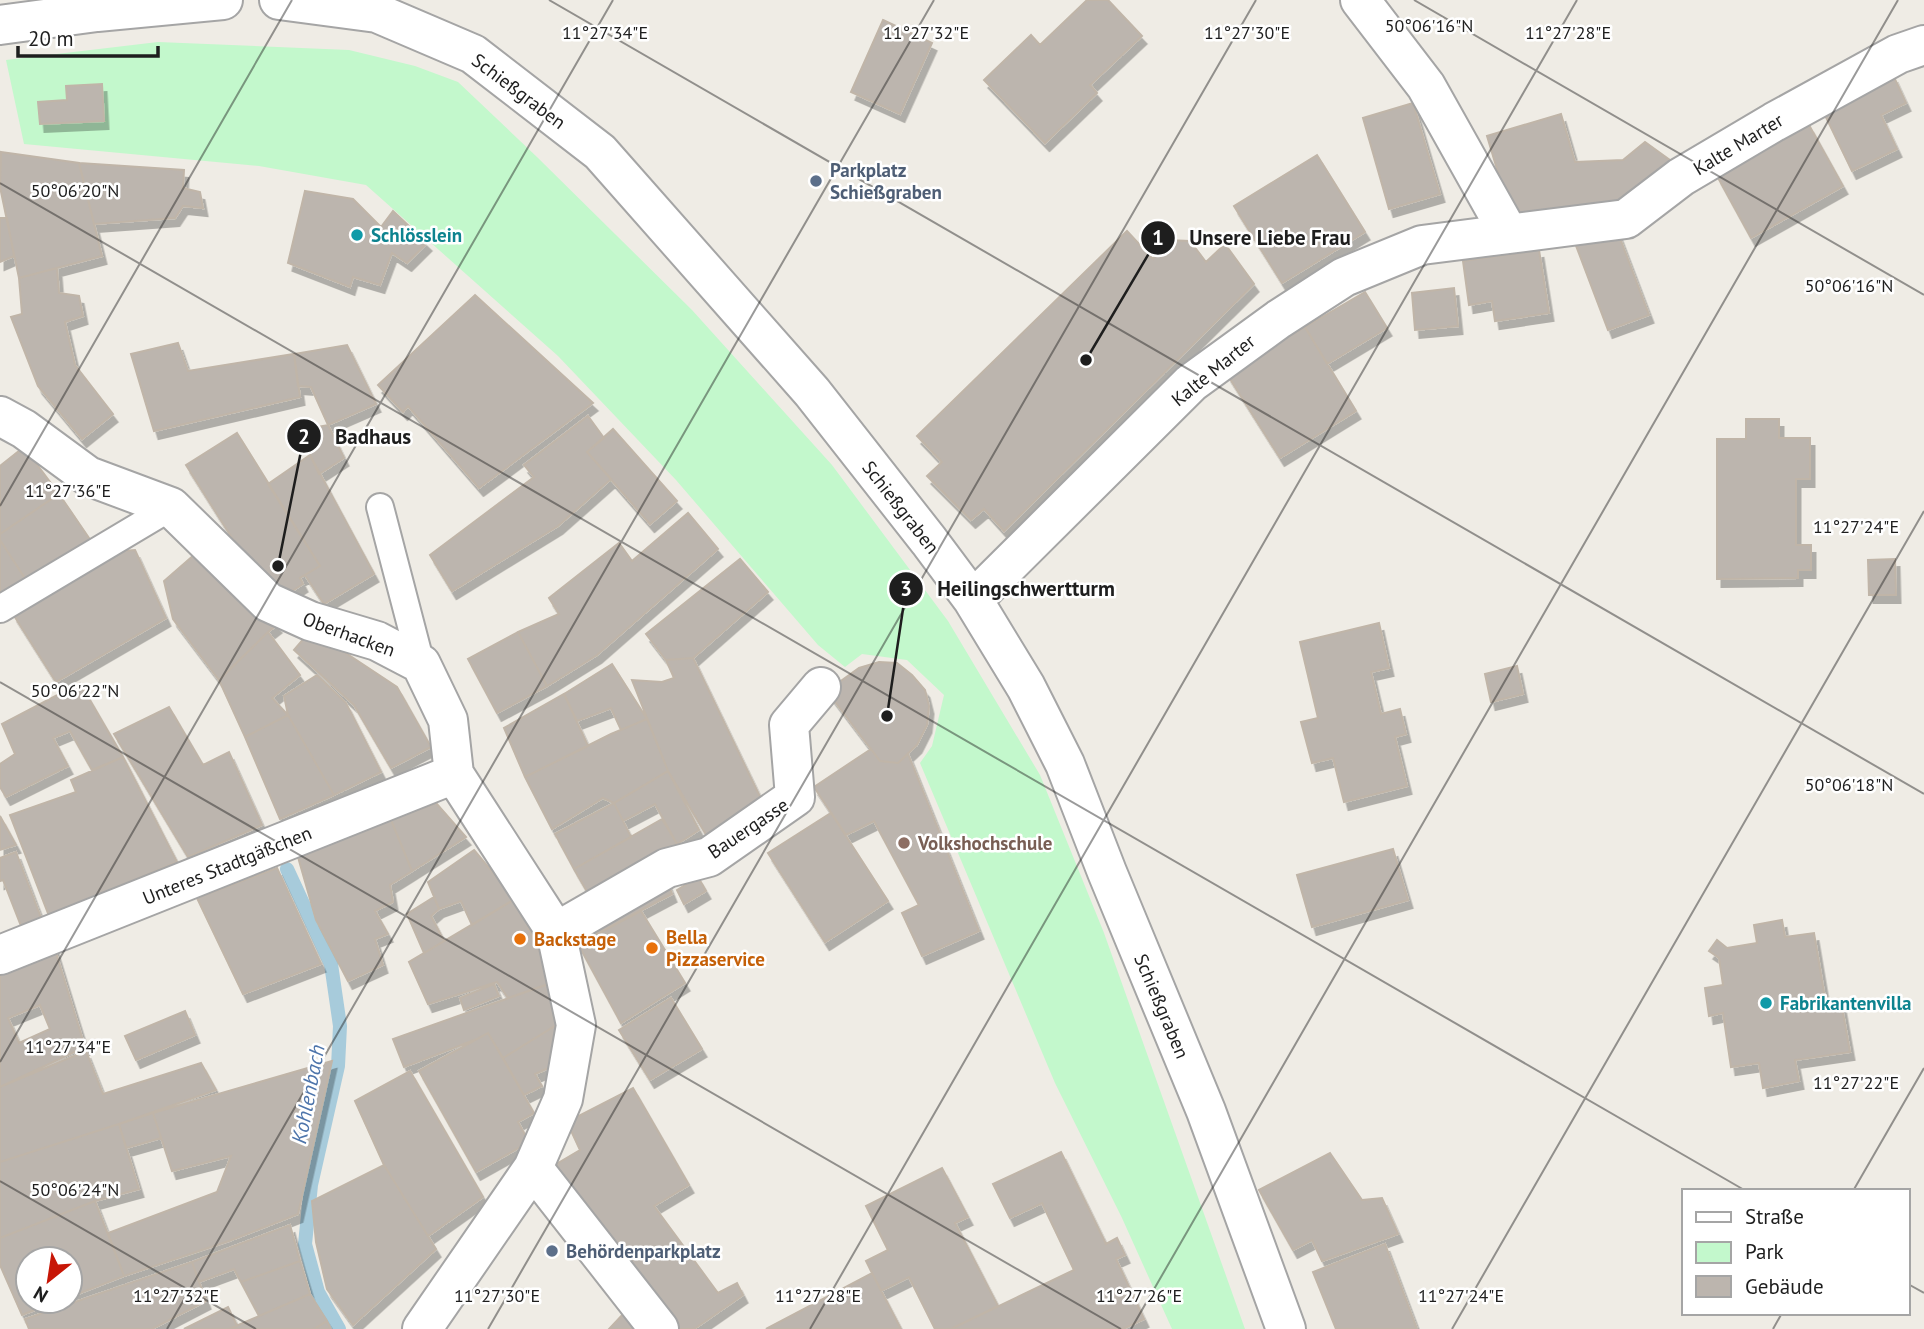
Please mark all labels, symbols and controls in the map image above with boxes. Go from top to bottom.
scale bar [18,14,158,58]
text: 50°06'16"N [1385,14,1473,37]
text: 11°27'34"E [562,21,648,44]
text: 11°27'32"E [883,21,969,44]
text: 11°27'30"E [1204,21,1290,44]
text: 11°27'28"E [1525,21,1611,44]
text: 20 m [28,25,74,52]
street label: Schießgraben [467,48,571,134]
street label: Kalte Marter [1689,107,1788,180]
place label: Parkplatz Schießgraben [830,158,942,204]
marker: Parkplatz Schießgraben [808,173,824,189]
text: 50°06'20"N [31,179,119,202]
callout: Unsere Liebe Frau [1140,217,1365,259]
place label: Schlösslein [371,223,462,247]
text: 1 [1152,224,1164,251]
text: Unsere Liebe Frau [1189,224,1351,251]
marker: Schlösslein [349,227,365,243]
text: 50°06'16"N [1805,274,1893,297]
street label: Kalte Marter [1166,329,1260,411]
callout: Badhaus [286,415,425,457]
text: 2 [298,423,310,450]
text: Badhaus [335,423,411,450]
street label: Schießgraben [857,456,945,558]
text: 11°27'36"E [25,479,111,502]
text: 11°27'24"E [1813,515,1899,538]
callout: Heilingschwertturm [888,568,1129,610]
text: 3 [900,575,912,602]
text: Heilingschwertturm [937,575,1115,602]
street label: Oberhacken [299,606,399,662]
text: 50°06'22"N [31,679,119,702]
text: 50°06'18"N [1805,773,1893,796]
street label: Bauergasse [703,792,793,864]
street label: Unteres Stadtgäßchen [139,820,315,910]
place label: Volkshochschule [917,831,1052,855]
marker: Volkshochschule [896,835,912,851]
place label: Bella Pizzaservice [666,925,765,971]
place label: Backstage [534,927,616,951]
marker: Backstage [512,931,528,947]
marker: Bella Pizzaservice [644,940,660,956]
street label: Schießgraben [1129,950,1195,1062]
place label: Fabrikantenvilla [1780,991,1911,1015]
marker: Fabrikantenvilla [1758,995,1774,1011]
text: 11°27'34"E [25,1035,111,1058]
water label: Kohlenbach [285,1042,331,1146]
text: 11°27'22"E [1813,1071,1899,1094]
text: 50°06'24"N [31,1178,119,1201]
legend [1682,1189,1910,1315]
text: Straße [1745,1203,1804,1230]
text: Park [1745,1238,1784,1265]
place label: Behördenparkplatz [566,1239,721,1263]
marker: Behördenparkplatz [544,1243,560,1259]
north arrow [14,1245,84,1315]
text: Gebäude [1745,1273,1824,1300]
text: N [29,1281,52,1308]
text: 11°27'32"E [133,1284,219,1307]
text: 11°27'30"E [454,1284,540,1307]
text: 11°27'28"E [775,1284,861,1307]
text: 11°27'26"E [1096,1284,1182,1307]
text: 11°27'24"E [1418,1284,1504,1307]

